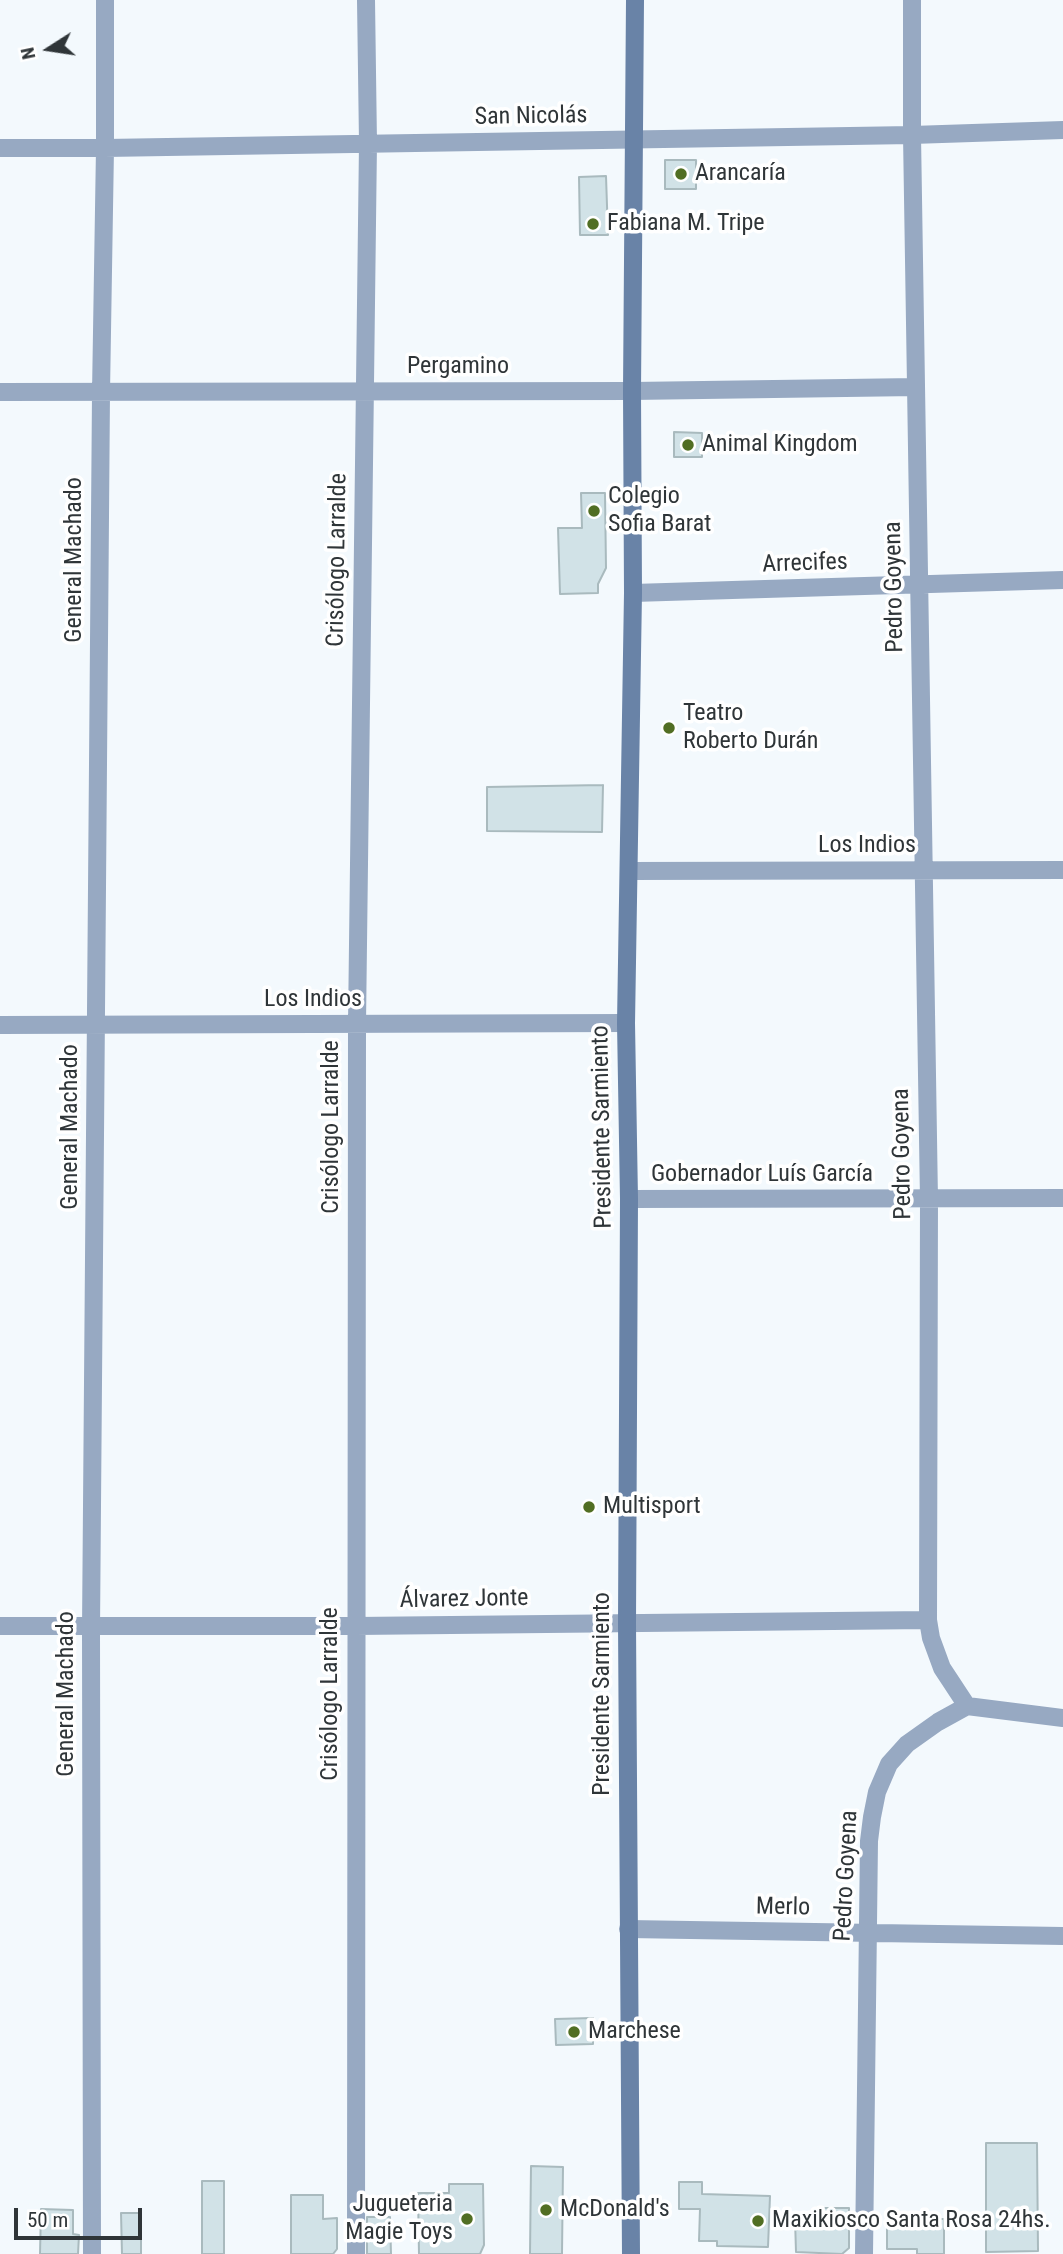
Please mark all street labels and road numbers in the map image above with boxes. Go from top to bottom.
street label: San Nicolás [474,102,588,132]
street label: Pergamino [407,353,509,381]
street label: Crisólogo Larralde [322,473,354,647]
street label: General Machado [61,477,89,643]
street label: Pedro Goyena [879,521,911,653]
street label: Arrecifes [762,548,848,580]
street label: Los Indios [818,832,916,860]
street label: Los Indios [264,986,362,1014]
street label: Presidente Sarmiento [587,1025,619,1229]
street label: Crisólogo Larralde [318,1040,346,1214]
street label: General Machado [57,1044,85,1210]
street label: Pedro Goyena [887,1088,919,1220]
street label: Gobernador Luís García [651,1161,873,1189]
street label: Álvarez Jonte [399,1584,529,1616]
street label: Presidente Sarmiento [589,1592,617,1796]
street label: Crisólogo Larralde [317,1607,345,1781]
street label: General Machado [53,1611,81,1777]
street label: Pedro Goyena [829,1810,865,1942]
street label: Merlo [756,1893,810,1923]

